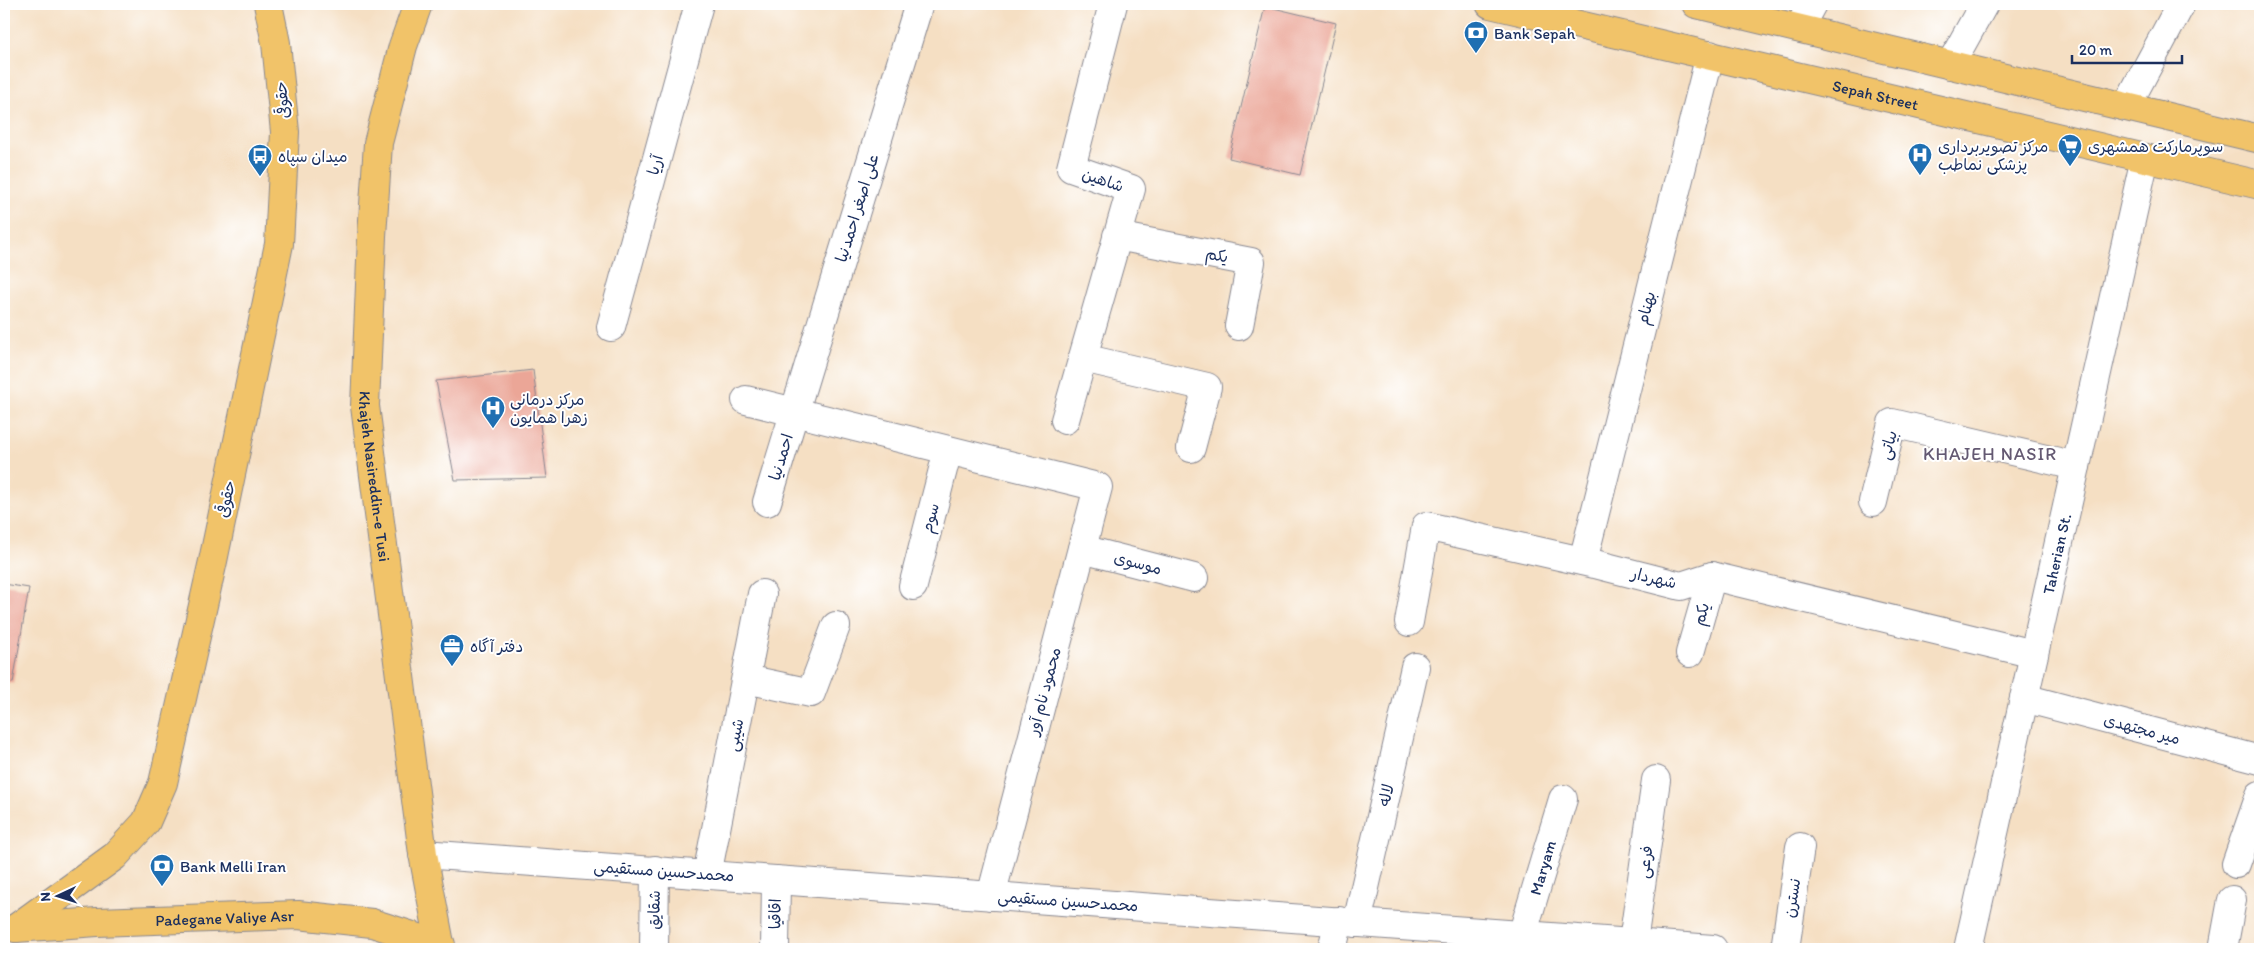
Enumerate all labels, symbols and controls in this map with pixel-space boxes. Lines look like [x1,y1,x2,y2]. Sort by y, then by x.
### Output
bank icon: Bank Sepah [1463,20,1489,54]
place label: Bank Sepah [1494,24,1576,43]
scale bar [2072,32,2182,64]
text: 20 m [2079,41,2113,59]
street label: Sepah Street [1831,75,1920,114]
street label: حقوقی [270,80,294,120]
supermarket icon: سوپرمارکت همشهری [2057,133,2083,167]
place label: مرکز تصویربرداری پزشکی نماطب [1938,137,2048,175]
place label: سوپرمارکت همشهری [2088,137,2224,157]
hospital icon: مرکز تصویربرداری پزشکی نماطب [1907,142,1933,176]
bus stop icon: میدان سپاه [247,143,273,177]
place label: میدان سپاه [278,147,348,167]
street label: آریا [643,152,667,177]
street label: علی اصغر احمدنیا [832,152,883,265]
street label: شاهین [1080,164,1126,196]
street label: یکم [1204,244,1230,269]
street label: بهنام [1633,289,1662,327]
place label: مرکز درمانی زهرا همایون [510,390,588,428]
street label: Khajeh Nasireddin-e Tusi [355,391,395,563]
hospital icon: مرکز درمانی زهرا همایون [480,395,506,429]
street label: بیاتی [1875,428,1902,462]
street label: احمدنیا [765,431,797,483]
district label: KHAJEH NASIR [1923,443,2057,465]
street label: حقوقی [212,478,240,520]
street label: سوم [917,501,946,536]
street label: Taherian St. [2038,512,2075,596]
street label: موسوی [1112,548,1164,579]
street label: شهردار [1628,563,1678,592]
street label: یکم [1689,600,1716,628]
office icon: دفتر آگاه [439,633,465,667]
place label: دفتر آگاه [470,637,523,656]
street label: محمود نام آور [1023,645,1068,740]
street label: میر مجتهدی [2102,710,2182,748]
street label: شیبی [723,717,748,753]
street label: لاله [1374,782,1398,808]
street label: Maryam [1525,837,1560,897]
street label: فرعی [1633,844,1658,880]
bank icon: Bank Melli Iran [149,853,175,887]
place label: Bank Melli Iran [180,857,286,876]
street label: محمدحسین مستقیمی [593,857,735,886]
north arrow [32,870,82,920]
street label: نسترن [1780,877,1804,919]
street label: محمدحسین مستقیمی [997,887,1139,916]
street label: شقایق [644,890,664,930]
text: N [37,892,54,902]
street label: اقاقیا [765,898,785,930]
street label: Padegane Valiye Asr [155,906,295,929]

